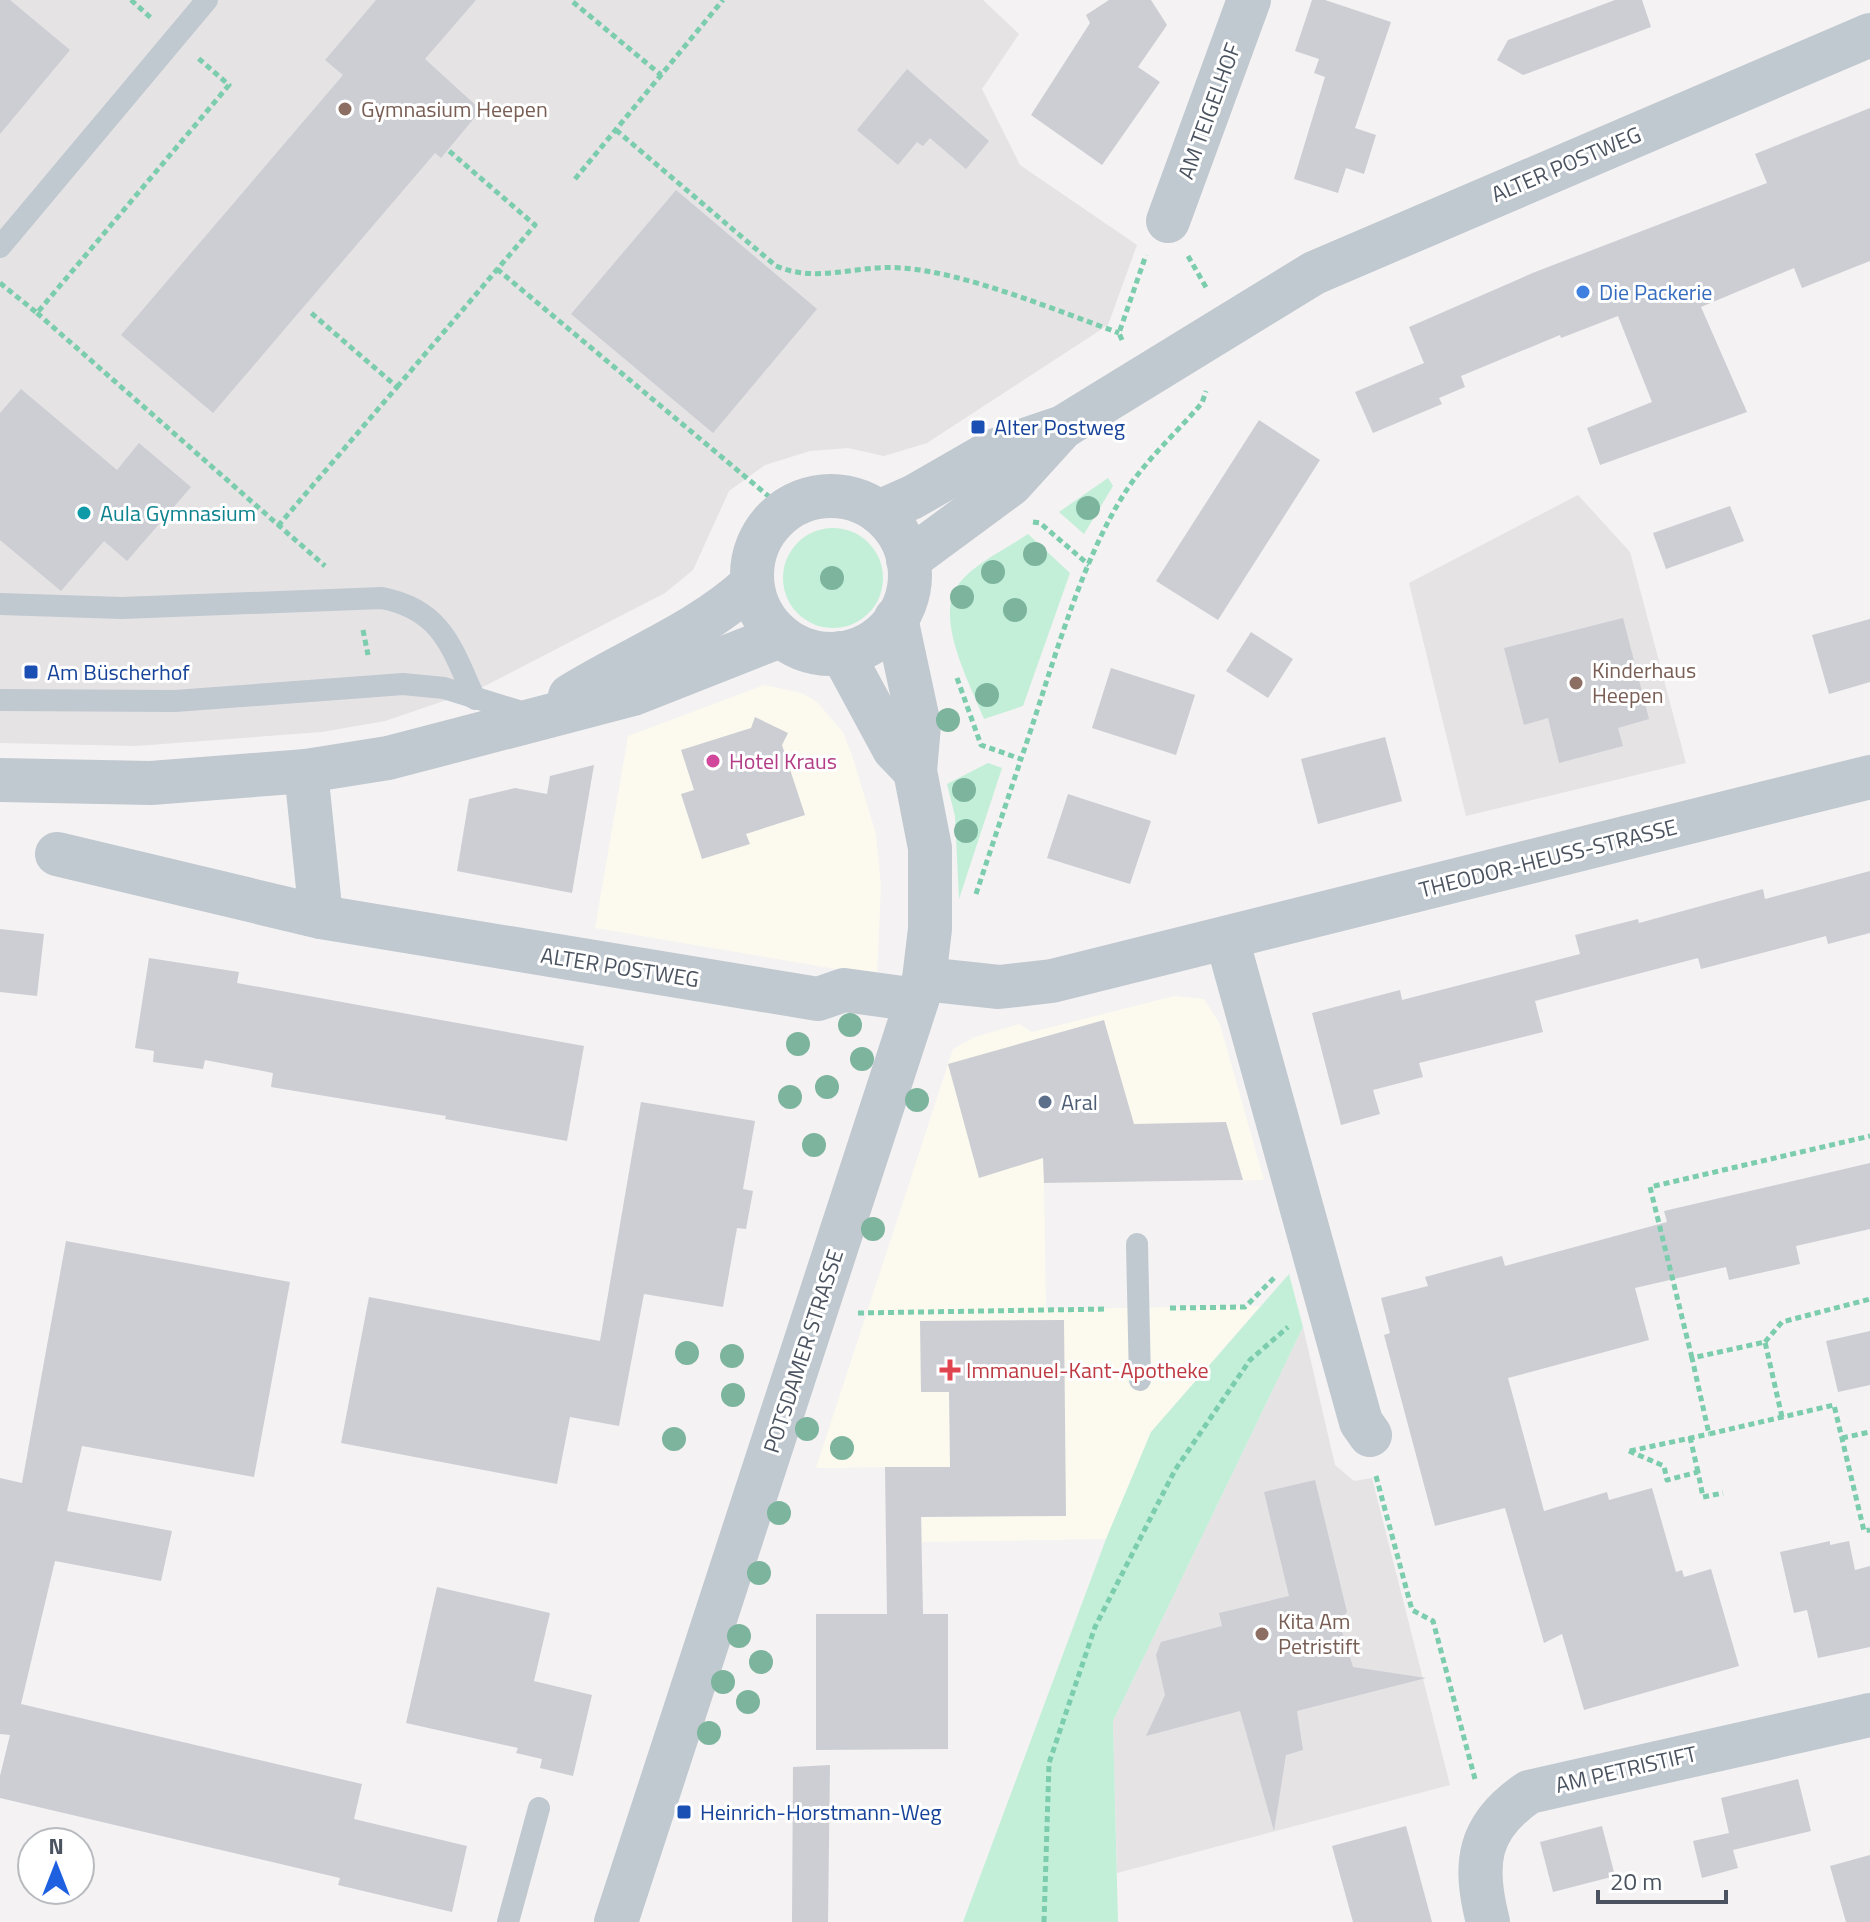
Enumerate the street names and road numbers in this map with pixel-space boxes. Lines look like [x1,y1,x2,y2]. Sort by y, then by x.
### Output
street label: AM TEIGELHOF [1169,38,1249,184]
street label: ALTER POSTWEG [1486,117,1646,211]
street label: THEODOR-HEUSS-STRASSE [1416,810,1680,906]
street label: ALTER POSTWEG [538,938,702,996]
street label: POTSDAMER STRASSE [754,1245,852,1457]
street label: AM PETRISTIFT [1552,1736,1701,1802]

